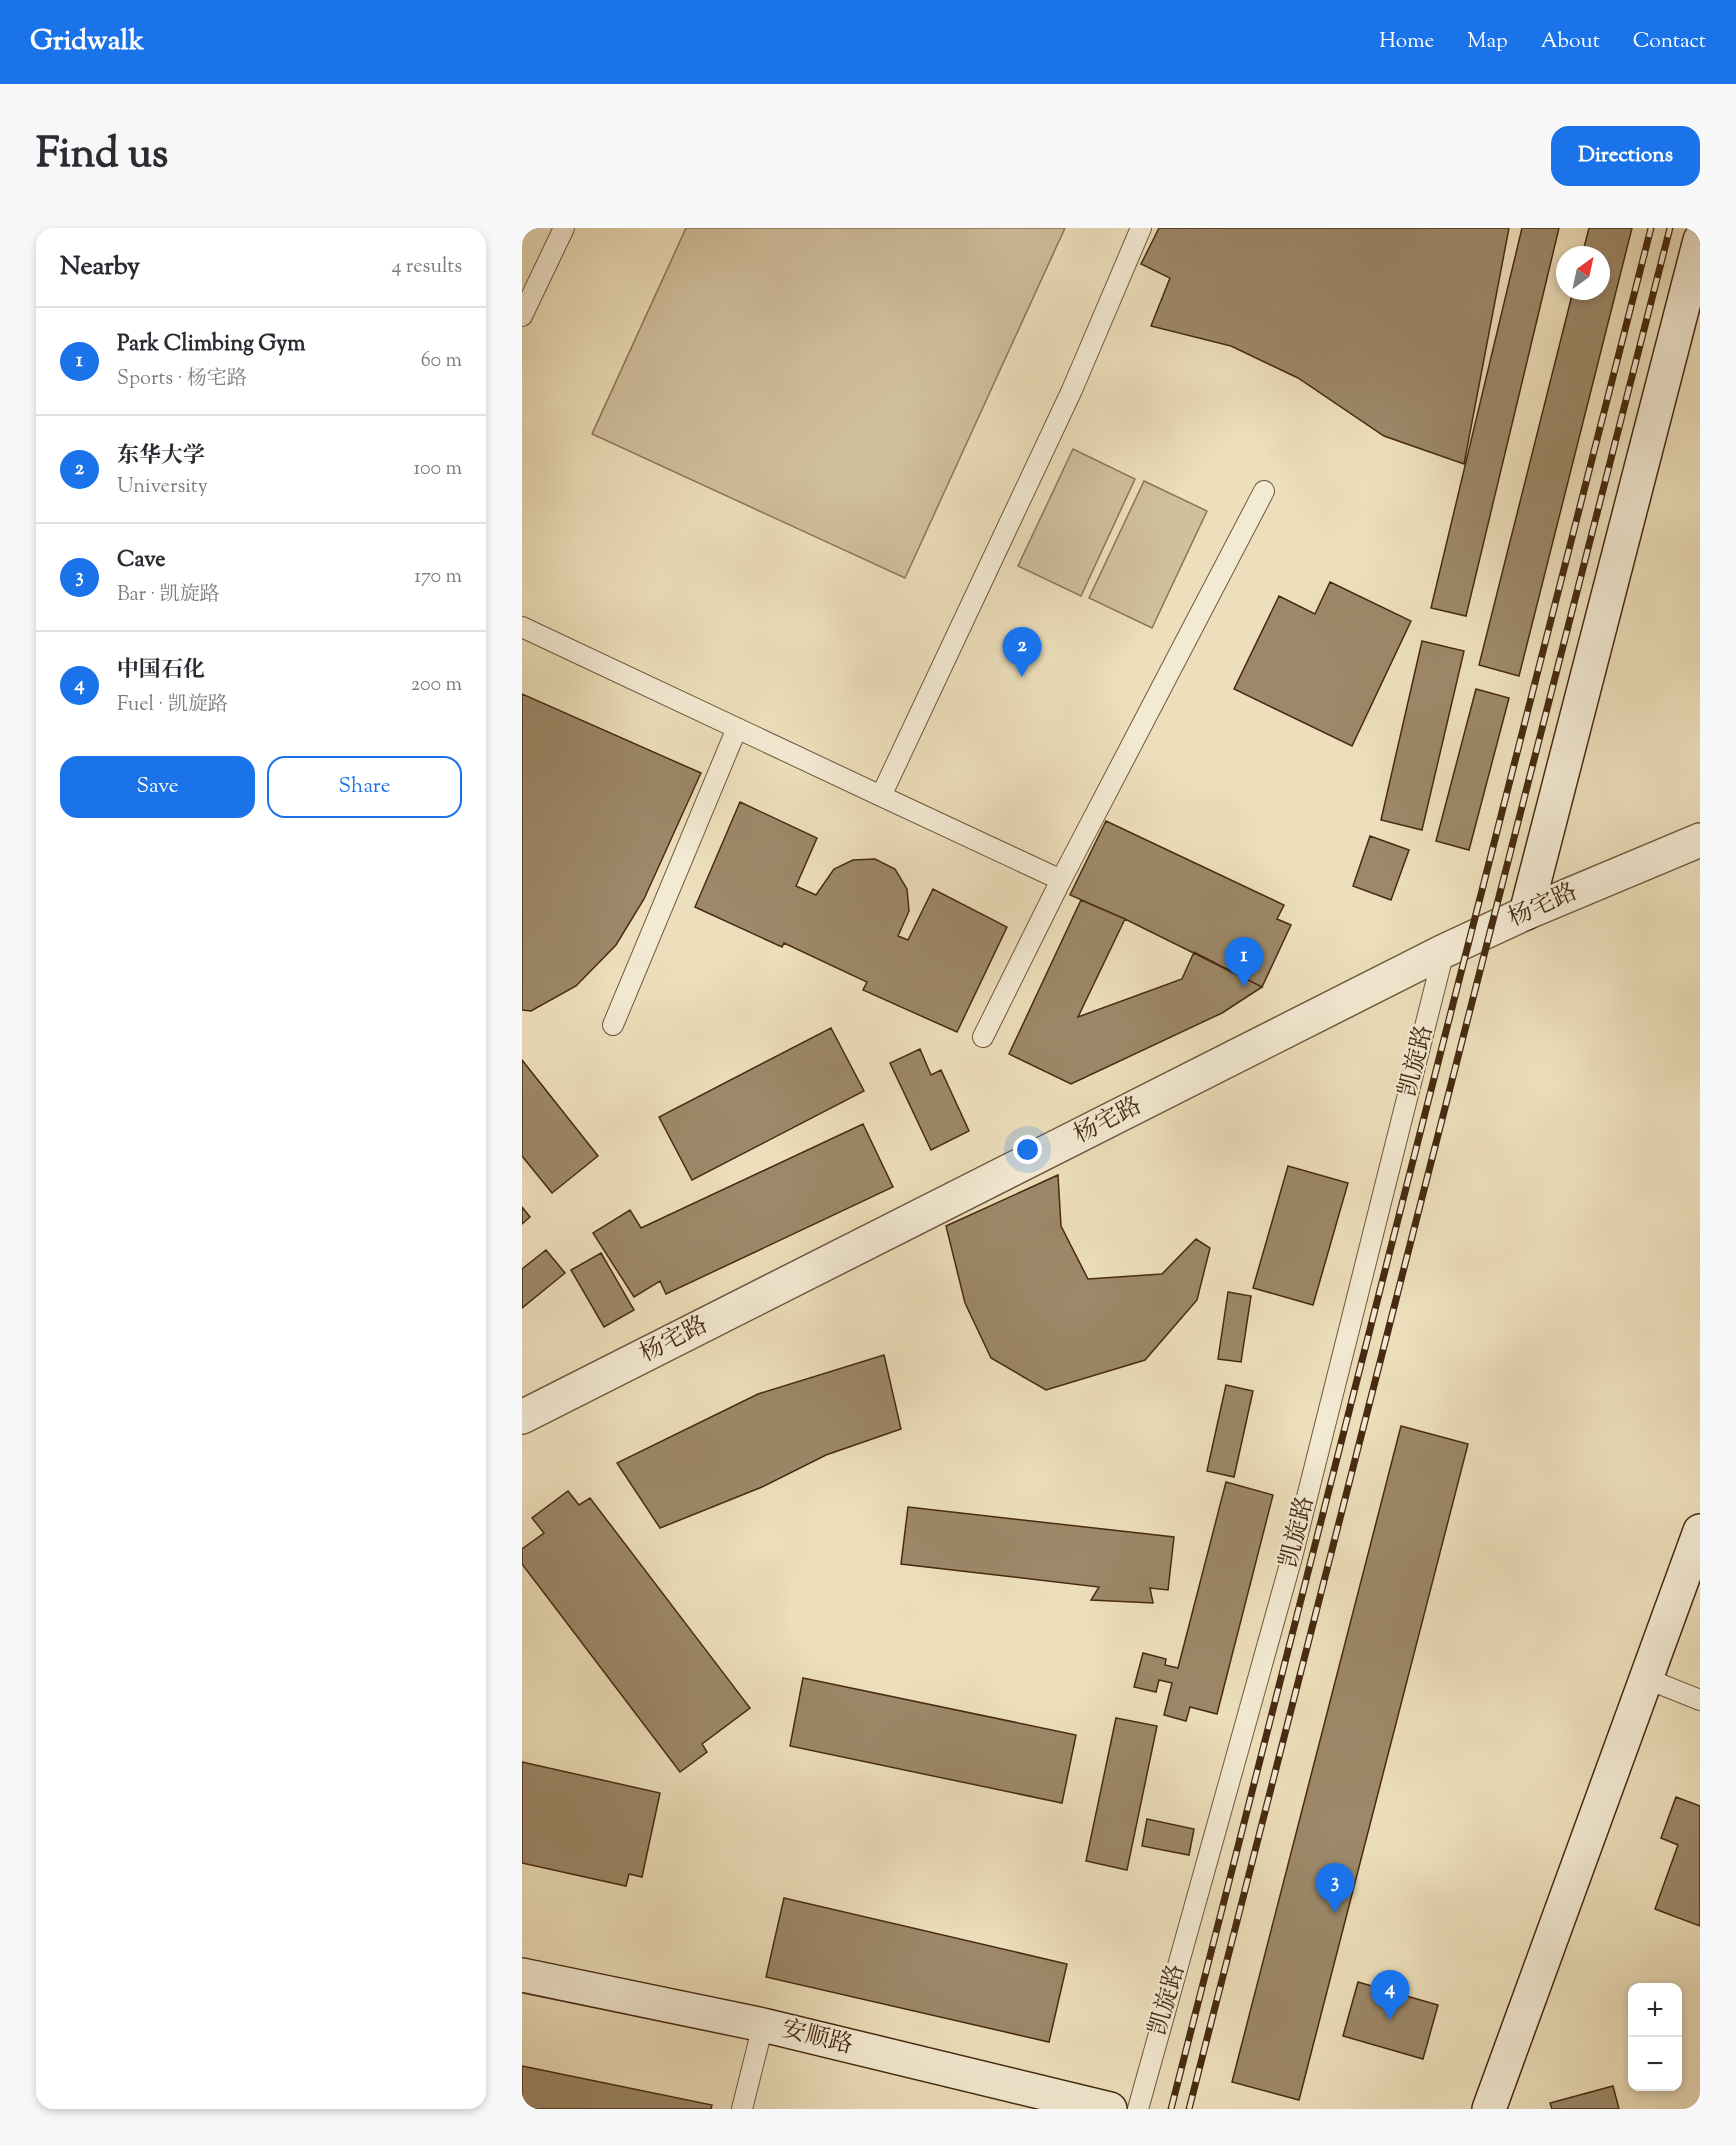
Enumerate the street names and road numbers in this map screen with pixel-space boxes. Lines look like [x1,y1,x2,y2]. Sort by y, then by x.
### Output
street label: 杨宅路 [1503,876,1583,936]
street label: 凯旋路 [1392,1022,1442,1100]
street label: 杨宅路 [1068,1090,1148,1152]
street label: 杨宅路 [634,1309,714,1371]
street label: 凯旋路 [1273,1493,1323,1571]
street label: 凯旋路 [1142,1961,1194,2039]
street label: 安顺路 [778,2013,856,2063]

